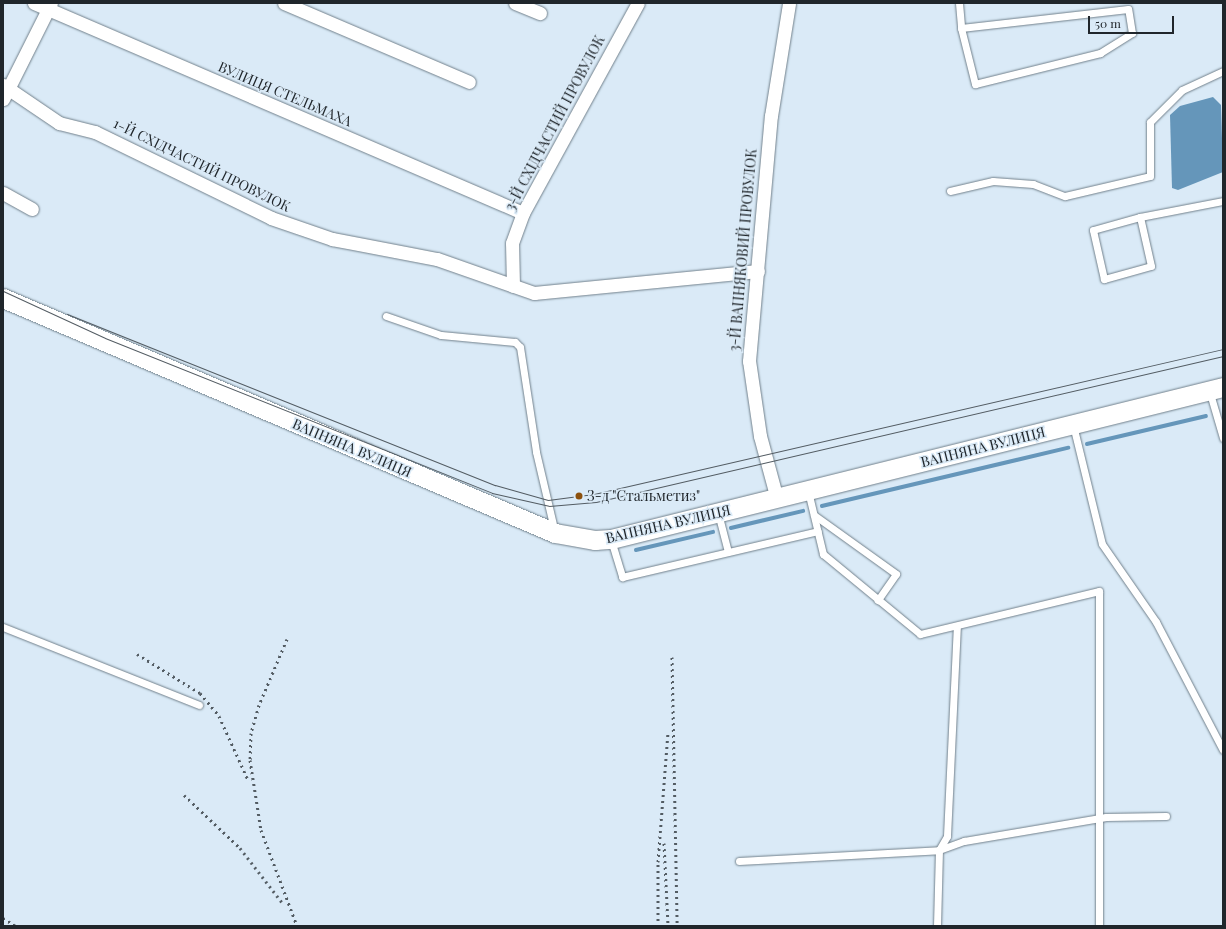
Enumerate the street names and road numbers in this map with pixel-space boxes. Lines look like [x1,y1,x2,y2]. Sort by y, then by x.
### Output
street label: 3-Й СХІДЧАСТИЙ ПРОВУЛОК [502,32,608,214]
street label: ВУЛИЦЯ СТЕЛЬМАХА [216,58,354,130]
street label: 1-Й СХІДЧАСТИЙ ПРОВУЛОК [111,115,293,215]
street label: 3-Й ВАПНЯКОВИЙ ПРОВУЛОК [726,148,760,352]
street label: ВАПНЯНА ВУЛИЦЯ [290,415,414,481]
street label: ВАПНЯНА ВУЛИЦЯ [919,423,1047,471]
street label: ВАПНЯНА ВУЛИЦЯ [604,501,732,547]

